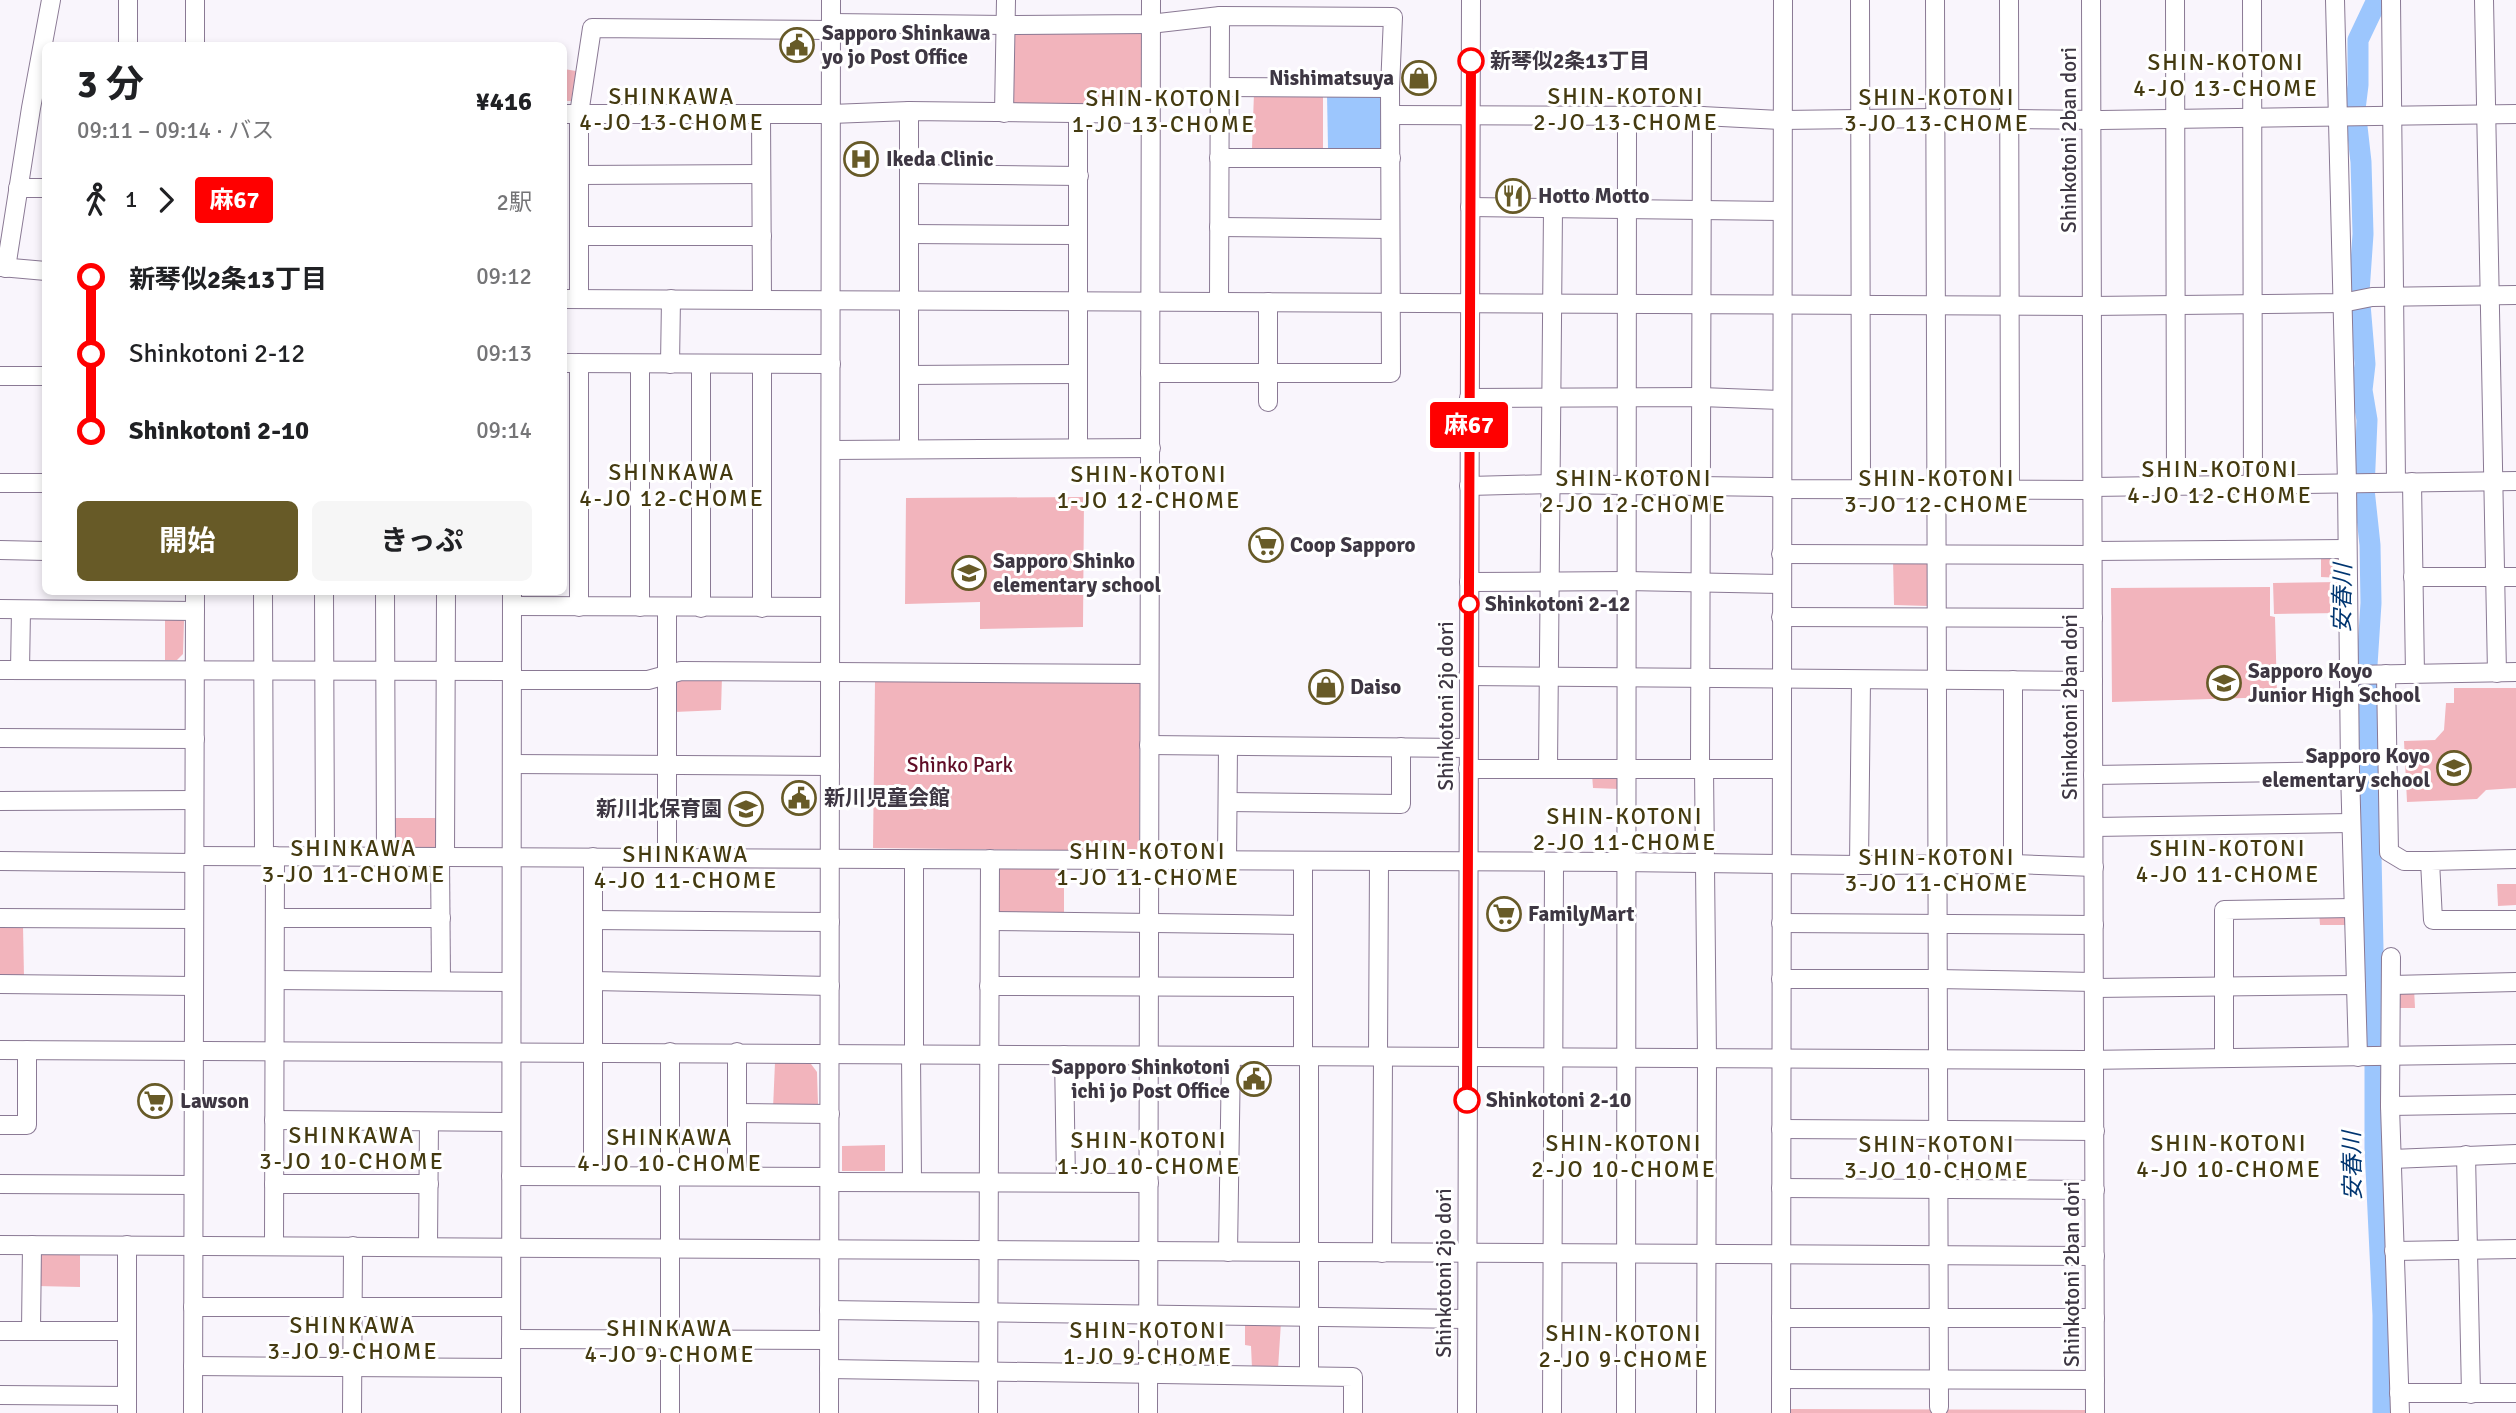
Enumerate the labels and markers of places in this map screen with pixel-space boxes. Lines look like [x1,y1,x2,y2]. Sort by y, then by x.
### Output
place label: Sapporo Shinkawa yo jo Post Office [821,20,991,70]
public building icon: Sapporo Shinkawa yo jo Post Office [778,26,816,64]
marker: 新琴似2条13丁目 [1458,48,1484,74]
place label: 新琴似2条13丁目 [1490,48,1650,74]
shop icon: Nishimatsuya [1400,59,1438,97]
place label: Nishimatsuya [1269,65,1394,91]
hospital icon: Ikeda Clinic [842,140,880,178]
place label: Ikeda Clinic [886,146,993,172]
restaurant icon: Hotto Motto [1494,177,1532,215]
place label: Hotto Motto [1538,183,1650,209]
supermarket icon: Coop Sapporo [1247,526,1285,564]
place label: Coop Sapporo [1290,532,1416,558]
place label: Sapporo Shinko elementary school [993,548,1161,598]
school or university icon: Sapporo Shinko elementary school [950,554,988,592]
place label: Shinkotoni 2-12 [1485,591,1630,617]
marker: Shinkotoni 2-12 [1459,594,1479,614]
place label: Sapporo Koyo Junior High School [2248,658,2421,708]
school or university icon: Sapporo Koyo Junior High School [2205,664,2243,702]
shop icon: Daiso [1307,668,1345,706]
place label: Daiso [1350,674,1401,700]
place label: Sapporo Koyo elementary school [2262,743,2430,793]
school or university icon: Sapporo Koyo elementary school [2435,749,2473,787]
public building icon: 新川児童会館 [780,779,818,817]
place label: 新川児童会館 [824,785,950,811]
school or university icon: 新川北保育園 [727,790,765,828]
place label: 新川北保育園 [596,796,722,822]
supermarket icon: FamilyMart [1485,895,1523,933]
place label: FamilyMart [1528,901,1635,927]
place label: Sapporo Shinkotoni ichi jo Post Office [1052,1054,1230,1104]
public building icon: Sapporo Shinkotoni ichi jo Post Office [1235,1060,1273,1098]
supermarket icon: Lawson [136,1082,174,1120]
marker: Shinkotoni 2-10 [1454,1087,1480,1113]
place label: Shinkotoni 2-10 [1486,1087,1631,1113]
place label: Lawson [180,1088,249,1114]

